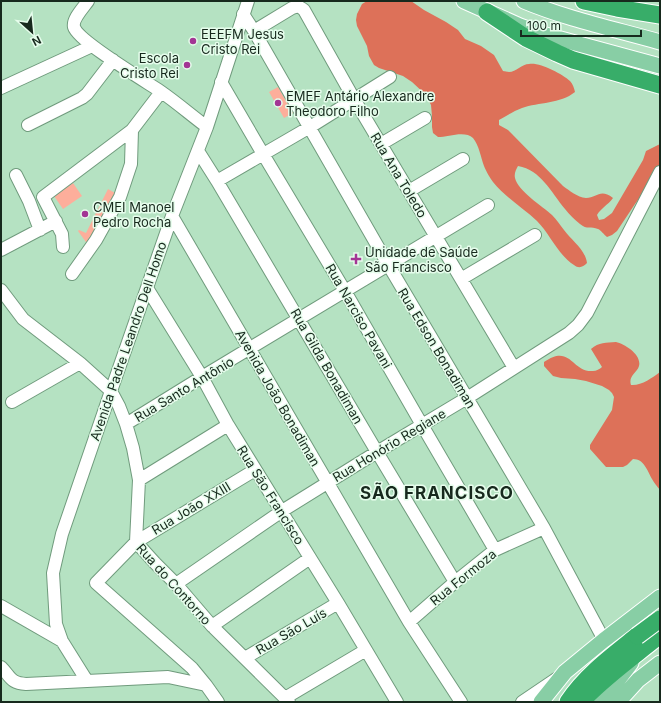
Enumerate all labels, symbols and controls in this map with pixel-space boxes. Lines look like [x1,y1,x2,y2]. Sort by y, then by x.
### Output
north arrow [12,12,52,52]
scale bar [521,12,641,38]
text: 100 m [527,18,561,33]
place label: EEEFM Jesus Cristo Rei [201,26,284,57]
text: N [30,33,43,49]
marker: EEEFM Jesus Cristo Rei [188,36,198,46]
place label: Escola Cristo Rei [120,50,179,81]
marker: Escola Cristo Rei [182,60,192,70]
place label: EMEF Antário Alexandre Theodoro Filho [286,88,434,119]
marker: EMEF Antário Alexandre Theodoro Filho [273,98,283,108]
street label: Rua Ana Toledo [367,130,431,221]
place label: CMEI Manoel Pedro Rocha [93,199,174,230]
marker: CMEI Manoel Pedro Rocha [80,209,90,219]
street label: Avenida Padre Leandro Dell Homo [86,239,170,443]
place label: Unidade de Saúde São Francisco [365,244,478,275]
marker: Unidade de Saúde São Francisco [350,253,362,265]
street label: Rua Narciso Pavani [322,261,396,371]
street label: Rua Edson Bonadiman [395,285,479,411]
street label: Rua Gilda Bonadiman [287,305,367,427]
street label: Avenida João Bonadiman [232,327,324,469]
street label: Rua Santo Antônio [131,353,237,425]
street label: Rua Honório Regiane [330,405,448,485]
street label: Rua São Francisco [234,442,308,548]
street label: Rua João XXIII [149,478,233,538]
district label: SÃO FRANCISCO [360,482,514,503]
street label: Rua do Contorno [133,540,215,628]
street label: Rua Formoza [427,545,499,609]
street label: Rua São Luís [253,604,329,658]

